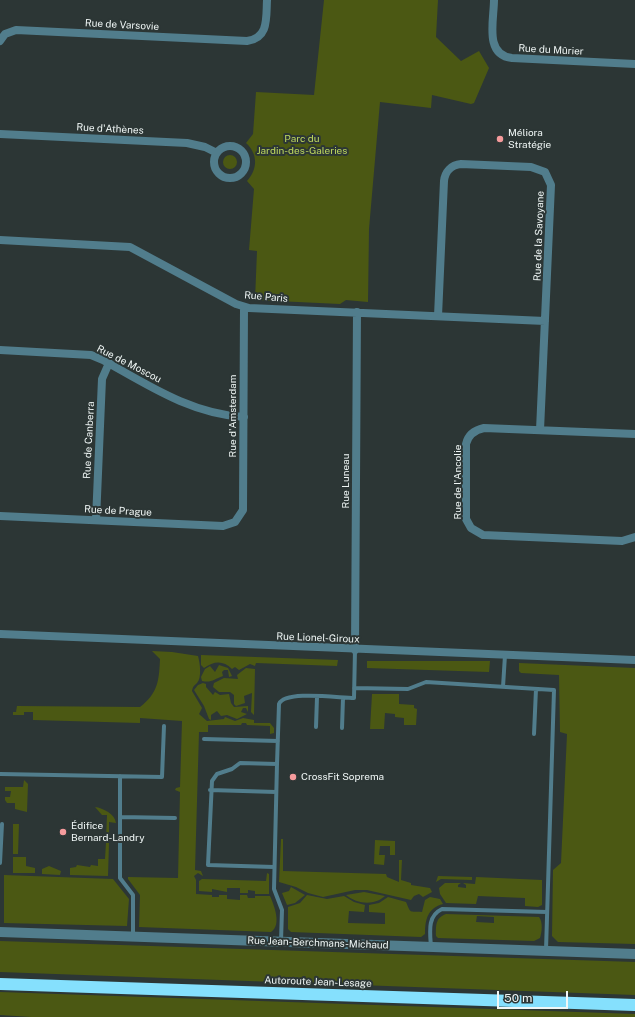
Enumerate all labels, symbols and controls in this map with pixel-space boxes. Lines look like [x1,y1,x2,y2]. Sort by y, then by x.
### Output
street label: Rue de Varsovie [85,17,159,33]
street label: Rue du Mûrier [518,42,584,58]
street label: Rue d'Athènes [76,121,144,137]
place label: Méliora Stratégie [508,127,551,150]
park label: Parc du Jardin-des-Galeries [257,133,347,156]
marker: Méliora Stratégie [495,134,505,144]
street label: Rue de la Savoyane [531,191,547,281]
street label: Rue Paris [244,289,288,305]
street label: Rue de Moscou [95,343,163,385]
street label: Rue d'Amsterdam [227,375,239,457]
street label: Rue de Canberra [81,401,97,479]
street label: Rue de l'Ancolie [452,445,464,519]
street label: Rue Luneau [340,454,352,508]
street label: Rue de Prague [84,503,152,519]
street label: Rue Lionel-Giroux [276,631,360,645]
place label: CrossFit Soprema [301,771,384,783]
marker: CrossFit Soprema [288,772,298,782]
place label: Édifice Bernard-Landry [71,820,145,844]
marker: Édifice Bernard-Landry [58,827,68,837]
street label: Rue Jean-Berchmans-Michaud [247,935,389,951]
street label: Autoroute Jean-Lesage [264,974,372,990]
scale bar [499,983,570,1009]
text: 50 m [504,991,532,1005]

